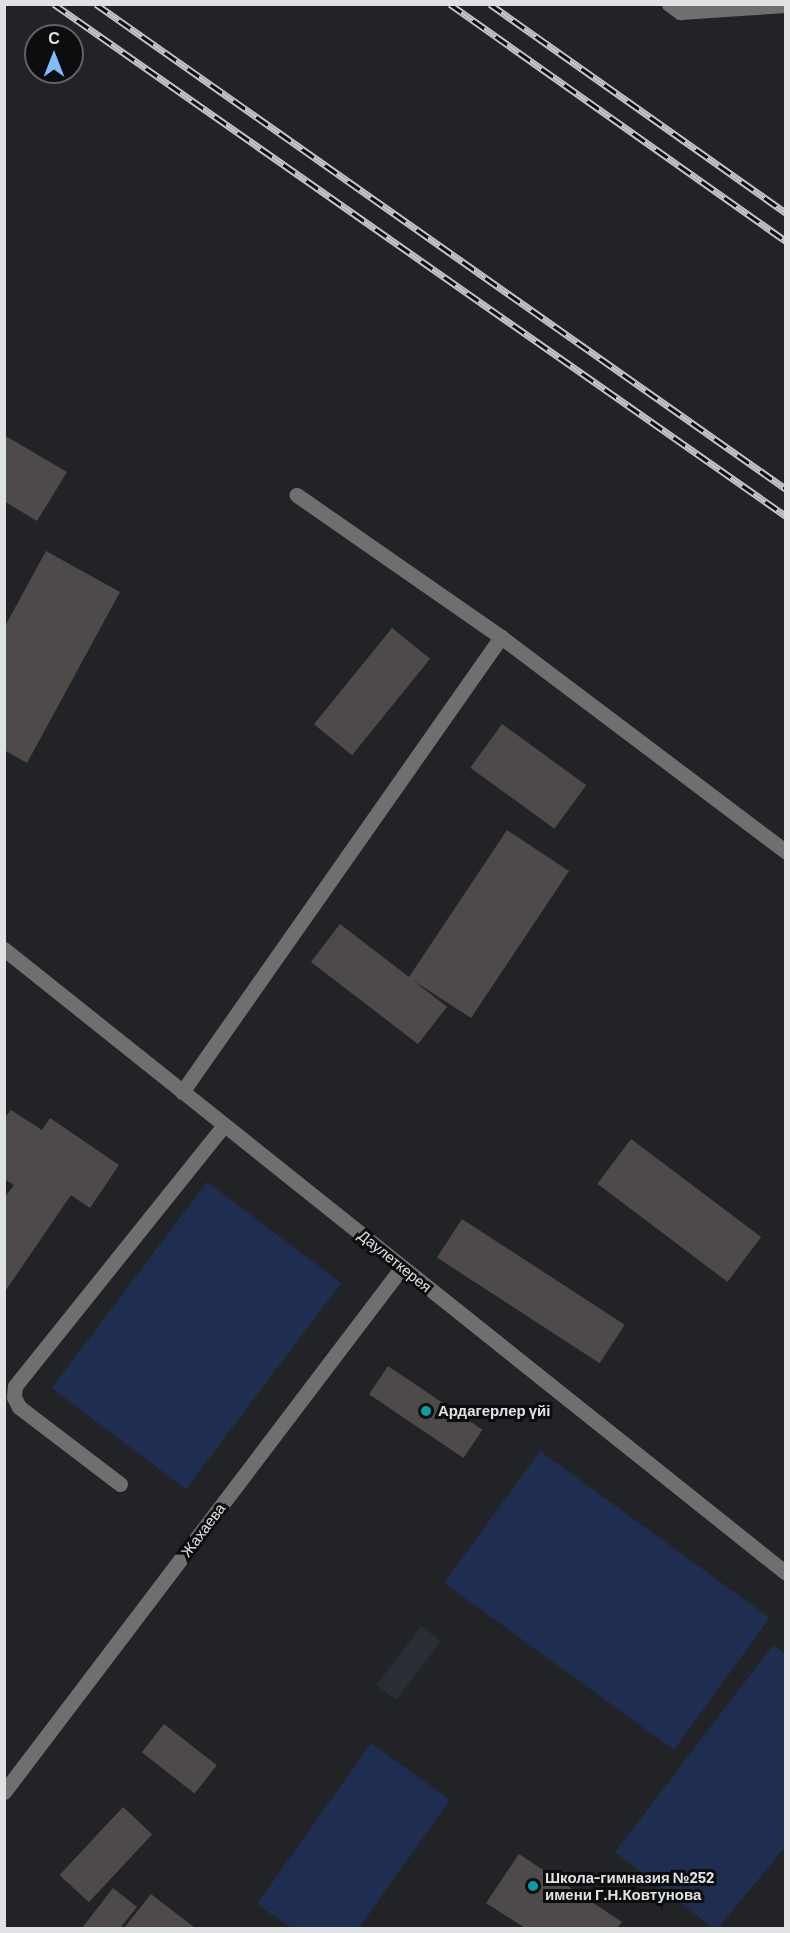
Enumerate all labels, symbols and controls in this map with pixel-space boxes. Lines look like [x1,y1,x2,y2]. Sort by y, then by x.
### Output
north arrow [24,24,84,84]
text: С [48,28,60,47]
street label: Даулеткерея [355,1226,435,1296]
place label: Ардагерлер үйі [438,1402,550,1420]
marker: Ардагерлер үйі [419,1404,433,1418]
street label: Жахаева [177,1500,229,1560]
place label: Школа-гимназия №252 имени Г.Н.Ковтунова [545,1868,714,1903]
marker: Школа-гимназия №252 имени Г.Н.Ковтунова [526,1879,540,1893]

